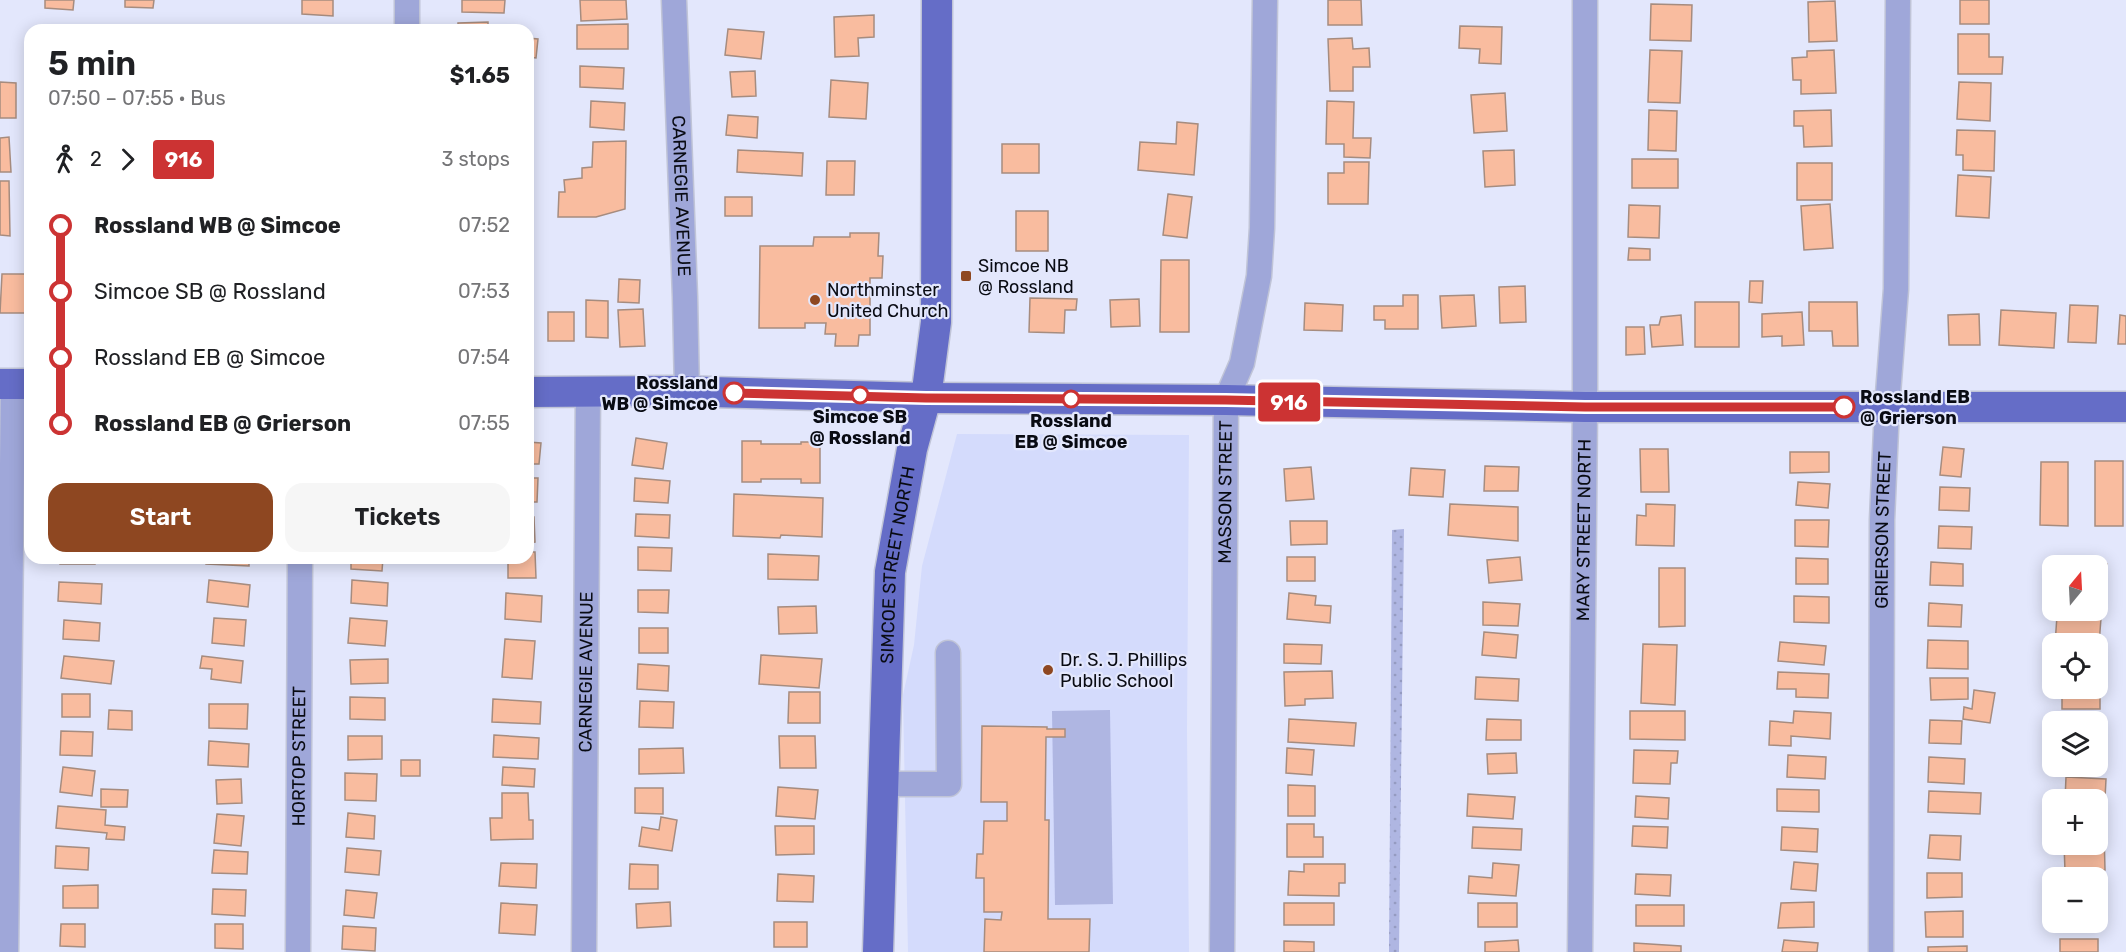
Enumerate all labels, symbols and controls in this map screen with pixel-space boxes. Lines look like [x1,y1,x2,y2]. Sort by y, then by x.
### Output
text: 5 min [48,44,136,83]
text: $1.65 [450,62,510,89]
text: 07:50 – 07:55 · Bus [48,86,226,110]
street label: CARNEGIE AVENUE [667,115,695,277]
icon: walk [48,143,81,176]
icon: forward [111,143,144,176]
text: 2 [90,147,102,171]
text: 916 [165,147,202,172]
text: 3 stops [441,147,510,171]
text: Rossland WB @ Simcoe [94,212,341,239]
text: 07:52 [458,213,510,237]
place label: Simcoe NB @ Rossland [978,255,1074,298]
marker: Simcoe NB @ Rossland [959,269,973,283]
text: Simcoe SB @ Rossland [94,278,326,305]
text: 07:53 [458,279,510,303]
place label: Northminster United Church [827,279,948,322]
marker: Northminster United Church [808,293,822,307]
text: Rossland EB @ Simcoe [94,344,325,371]
text: 07:54 [458,345,510,369]
place label: Rossland WB @ Simcoe [602,372,718,415]
marker: Rossland WB @ Simcoe [723,382,745,404]
line badge: 916 [1254,382,1324,422]
marker: Simcoe SB @ Rossland [851,386,869,404]
place label: Rossland EB @ Grierson [1860,386,1970,429]
marker: Rossland EB @ Simcoe [1062,390,1080,408]
text: 916 [1270,390,1308,415]
marker: Rossland EB @ Grierson [1833,396,1855,418]
place label: Simcoe SB @ Rossland [810,406,910,449]
text: Rossland EB @ Grierson [94,410,351,437]
place label: Rossland EB @ Simcoe [1015,410,1128,453]
text: 07:55 [458,411,510,435]
street label: MASSON STREET [1214,420,1237,564]
street label: MARY STREET NORTH [1572,439,1596,621]
street label: GRIERSON STREET [1871,451,1896,609]
street label: SIMCOE STREET NORTH [876,464,920,664]
button: Start [48,483,273,552]
button: Tickets [285,483,510,552]
north arrow [2042,555,2108,621]
map controls [2042,555,2108,933]
street label: CARNEGIE AVENUE [574,591,598,753]
button: locate [2042,633,2108,699]
place label: Dr. S. J. Phillips Public School [1060,649,1187,692]
marker: Dr. S. J. Phillips Public School [1041,663,1055,677]
street label: HORTOP STREET [288,686,310,826]
button: layers [2042,711,2108,777]
button: + [2042,789,2108,855]
button: − [2042,867,2108,933]

